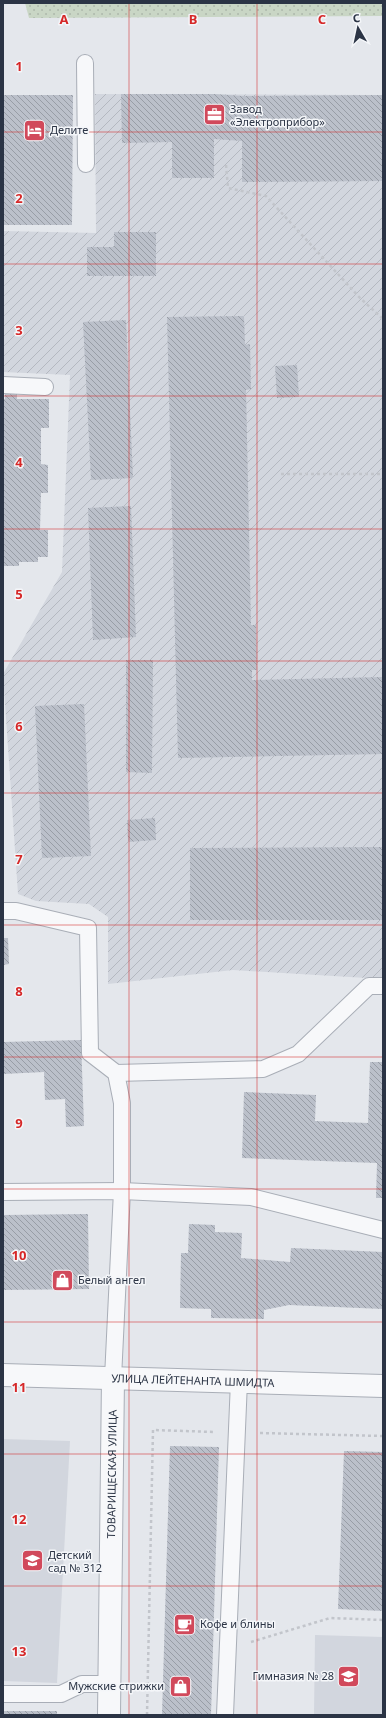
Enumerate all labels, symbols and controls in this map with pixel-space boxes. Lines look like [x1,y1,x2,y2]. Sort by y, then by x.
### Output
north arrow [338,8,378,48]
text: A [60,10,69,28]
text: B [189,10,197,28]
text: C [318,10,326,28]
text: С [352,10,361,26]
text: 1 [15,57,23,75]
place label: Завод «Электроприбор» [230,101,325,129]
office icon: Завод «Электроприбор» [201,102,227,128]
hotel icon: Делите [22,117,48,143]
place label: Делите [50,122,88,137]
text: 2 [15,189,23,207]
text: 3 [15,321,23,339]
text: 4 [15,453,23,471]
text: 5 [15,585,23,603]
text: 6 [15,717,23,735]
text: 7 [15,850,23,868]
text: 8 [15,982,23,1000]
text: 9 [15,1114,23,1132]
text: 10 [12,1246,26,1264]
shop icon: Белый ангел [50,1267,76,1293]
place label: Белый ангел [78,1272,145,1287]
street label: УЛИЦА ЛЕЙТЕНАНТА ШМИДТА [111,1370,276,1390]
text: 11 [12,1378,26,1396]
street label: ТОВАРИЩЕСКАЯ УЛИЦА [103,1409,120,1538]
text: 12 [12,1510,26,1528]
place label: Детский сад № 312 [48,1547,102,1575]
school or university icon: Детский сад № 312 [20,1548,46,1574]
cafe icon: Кофе и блины [171,1611,197,1637]
place label: Кофе и блины [200,1616,275,1631]
text: 13 [12,1642,26,1660]
school or university icon: Гимназия № 28 [336,1663,362,1689]
place label: Гимназия № 28 [253,1668,334,1683]
shop icon: Мужские стрижки [167,1673,193,1699]
place label: Мужские стрижки [68,1678,164,1693]

